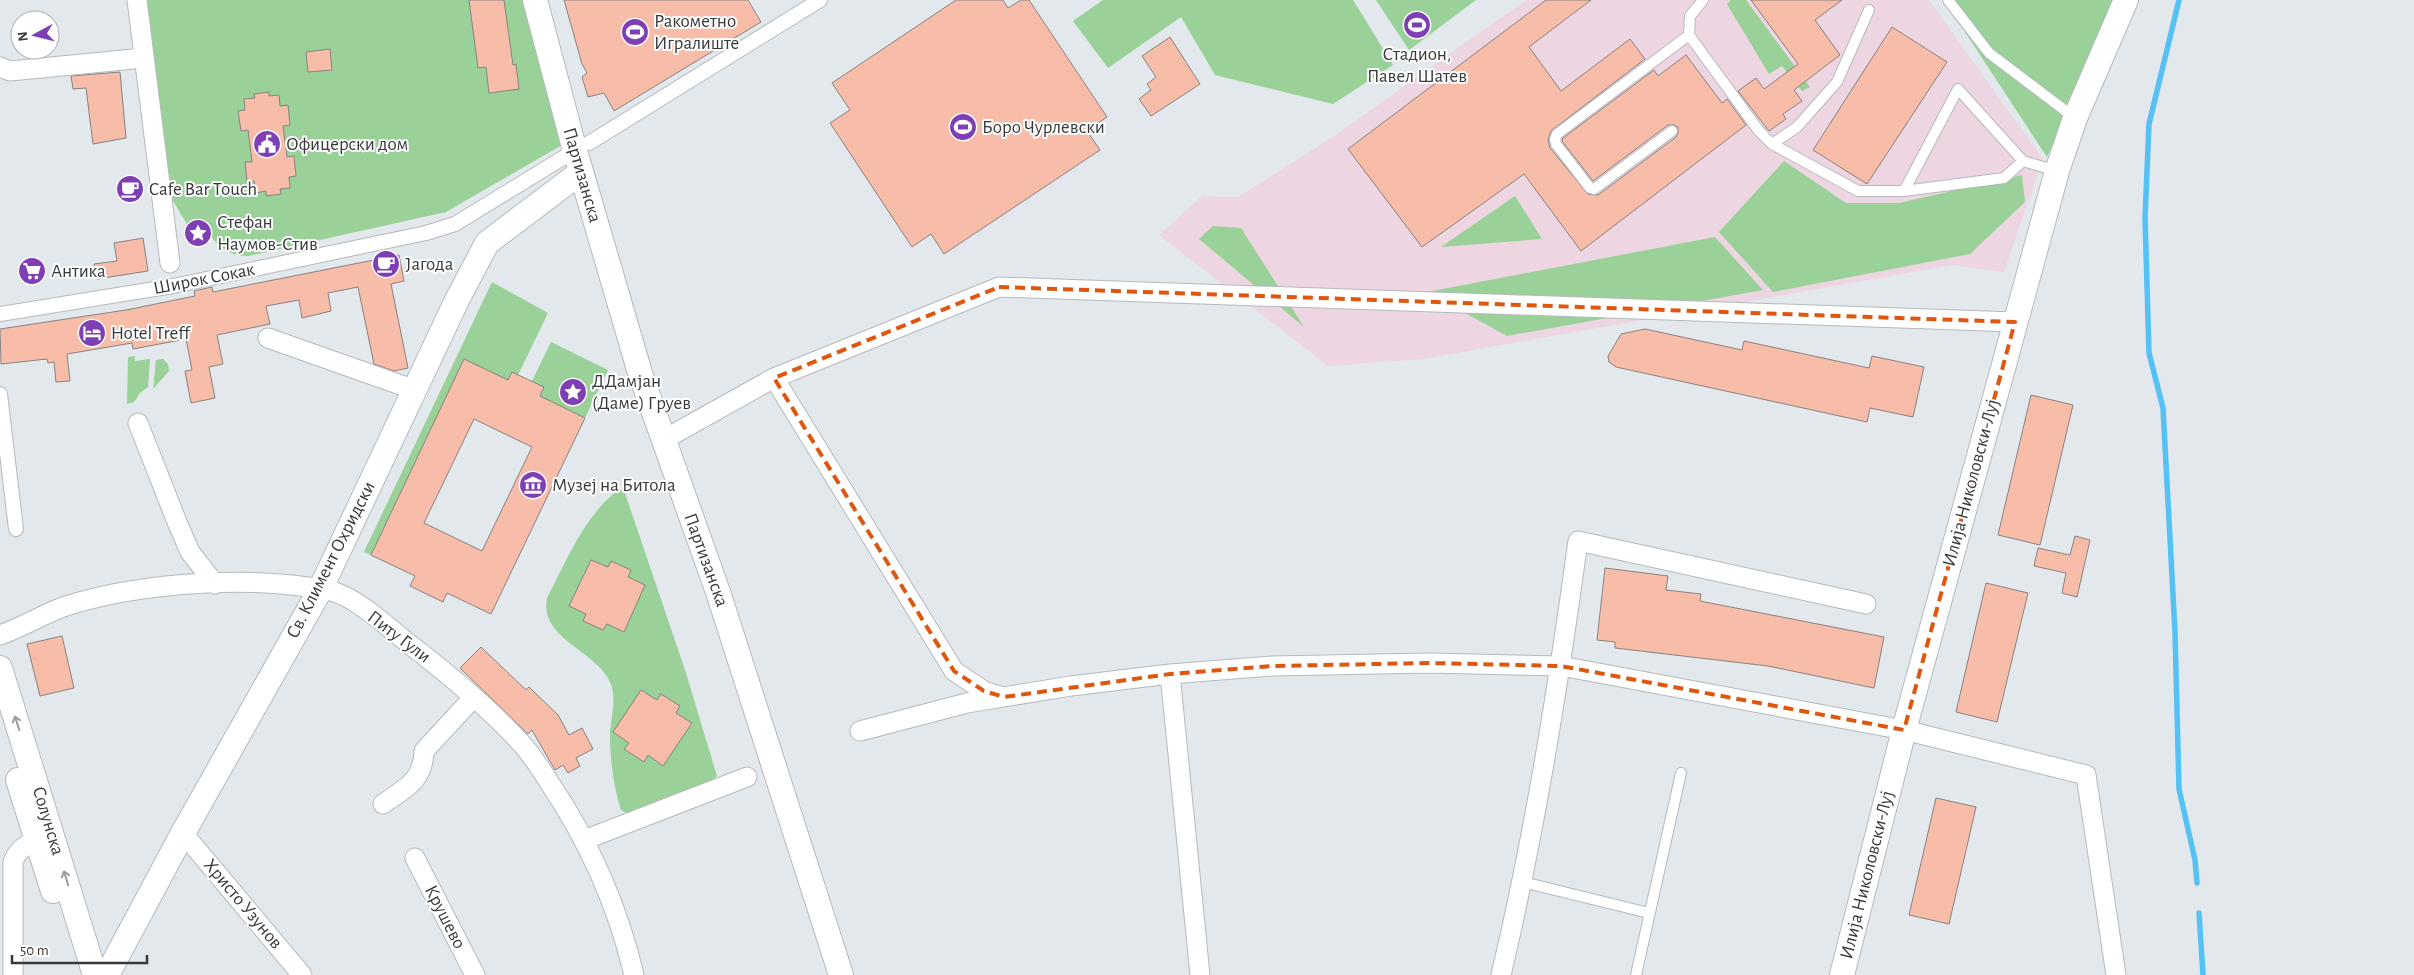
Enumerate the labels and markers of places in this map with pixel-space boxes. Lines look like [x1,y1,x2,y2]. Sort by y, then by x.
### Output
sports icon: Стадион, Павел Шатев [1402,10,1432,40]
place label: Ракометно Игралиште [654,12,739,53]
sports icon: Ракометно Игралиште [620,17,650,47]
place label: Стадион, Павел Шатев [1367,45,1467,86]
sports icon: Боро Чурлевски [948,112,978,142]
place label: Боро Чурлевски [982,118,1105,137]
public building icon: Офицерски дом [252,129,282,159]
place label: Офицерски дом [286,135,408,154]
cafe icon: Cafe Bar Touch [115,174,145,204]
place label: Cafe Bar Touch [149,180,257,199]
place label: Стефан Наумов-Стив [217,213,318,254]
place icon: Стефан Наумов-Стив [183,218,213,248]
cafe icon: Јагода [371,249,401,279]
place label: Јагода [405,255,454,274]
supermarket icon: Антика [17,256,47,286]
place label: Антика [51,262,106,281]
hotel icon: Hotel Treff [77,318,107,348]
place label: Hotel Treff [111,324,191,343]
place label: ДДамјан (Даме) Груев [592,372,691,413]
place icon: ДДамјан (Даме) Груев [558,377,588,407]
museum icon: Музеј на Битола [518,470,548,500]
place label: Музеј на Битола [552,476,676,495]

